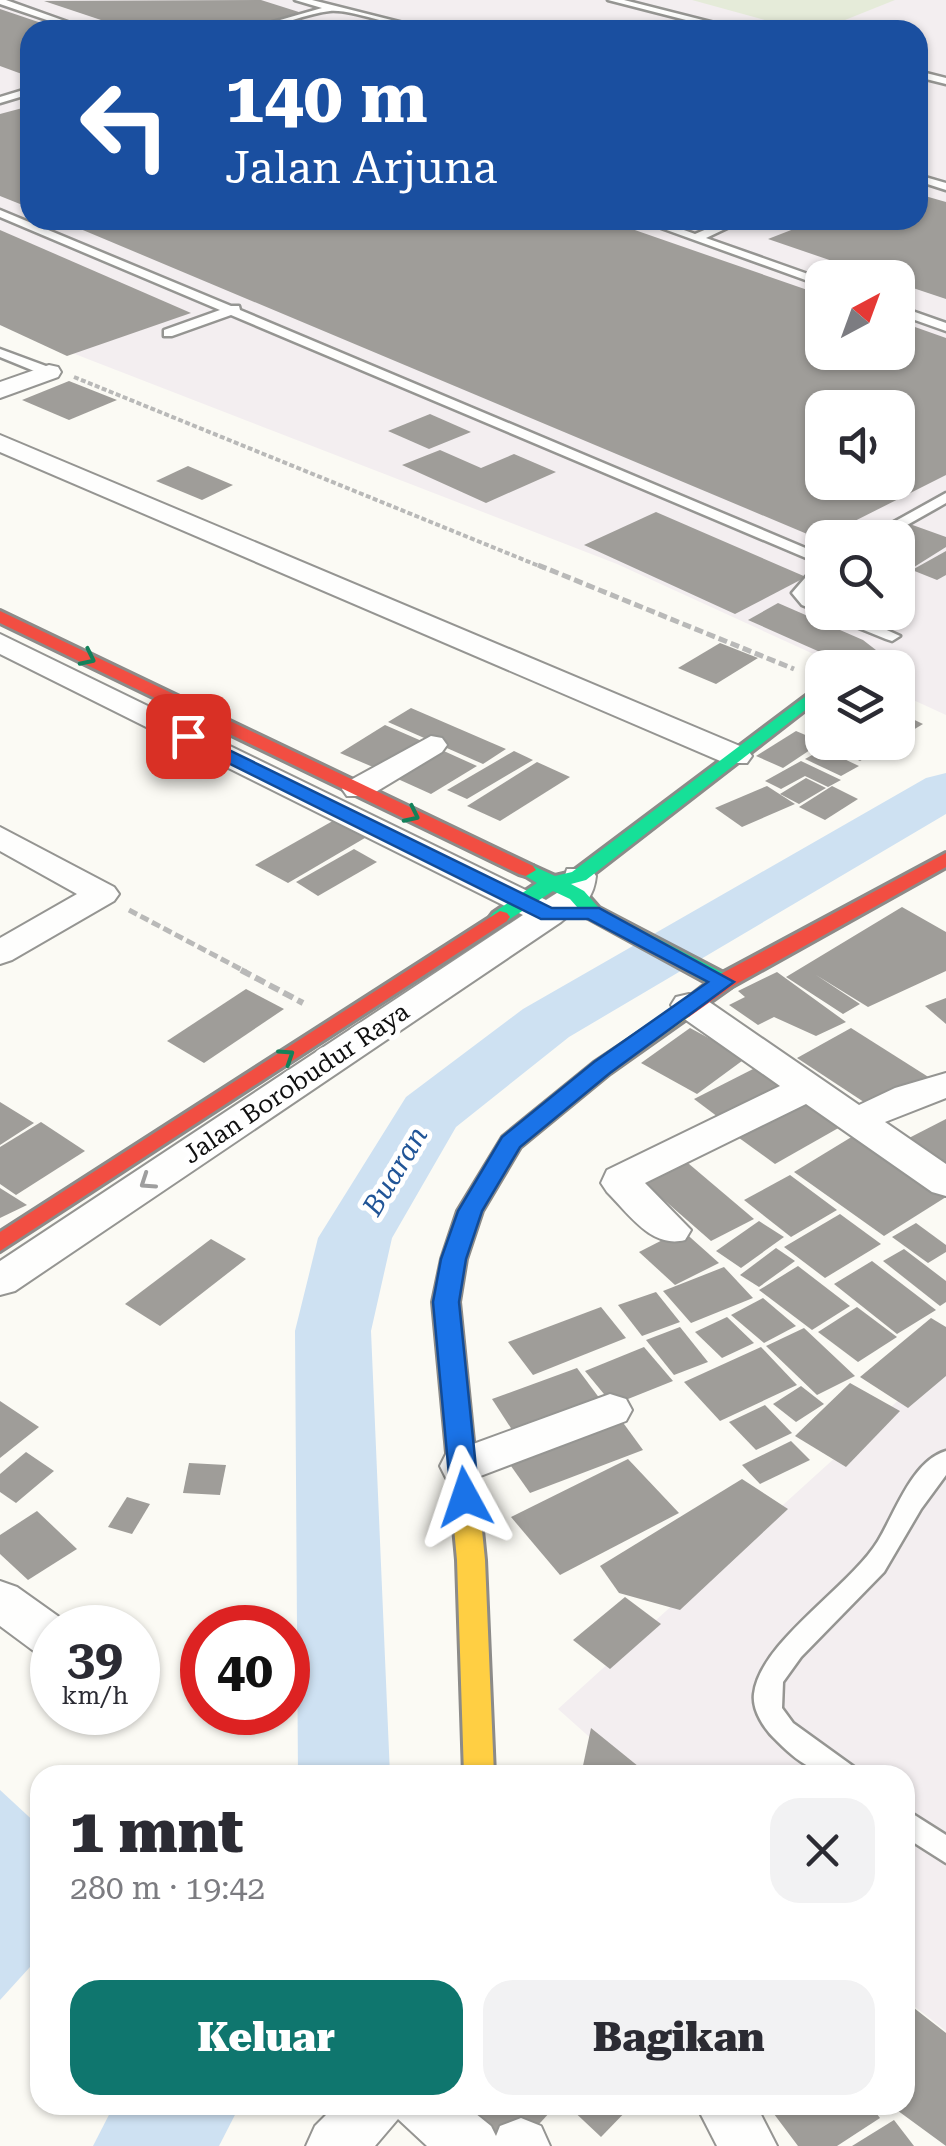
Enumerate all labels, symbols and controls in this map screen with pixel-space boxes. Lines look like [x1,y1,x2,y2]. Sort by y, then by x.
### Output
text: 140 m [225,57,428,139]
icon: left [60,60,190,190]
text: Jalan Arjuna [225,141,497,194]
north arrow [805,260,915,370]
map controls [805,260,915,760]
button: sound [805,390,915,500]
button: search [805,520,915,630]
one-way arrow [78,646,96,666]
button: layers [805,650,915,760]
pin [146,694,231,779]
icon: arrive [161,709,216,764]
one-way arrow [402,803,420,823]
street label: Jalan Borobudur Raya [178,996,415,1169]
one-way arrow [276,1049,294,1068]
water label: Buaran [355,1121,434,1222]
one-way arrow [140,1170,158,1189]
position arrow [413,1445,517,1549]
speed limit sign: 40 [180,1605,310,1735]
text: 39 [67,1629,123,1687]
text: km/h [62,1681,128,1710]
text: 1 mnt [70,1796,243,1867]
button: close [770,1798,875,1903]
text: 280 m · 19:42 [70,1869,265,1907]
button: Keluar [70,1980,463,2095]
button: Bagikan [483,1980,875,2095]

